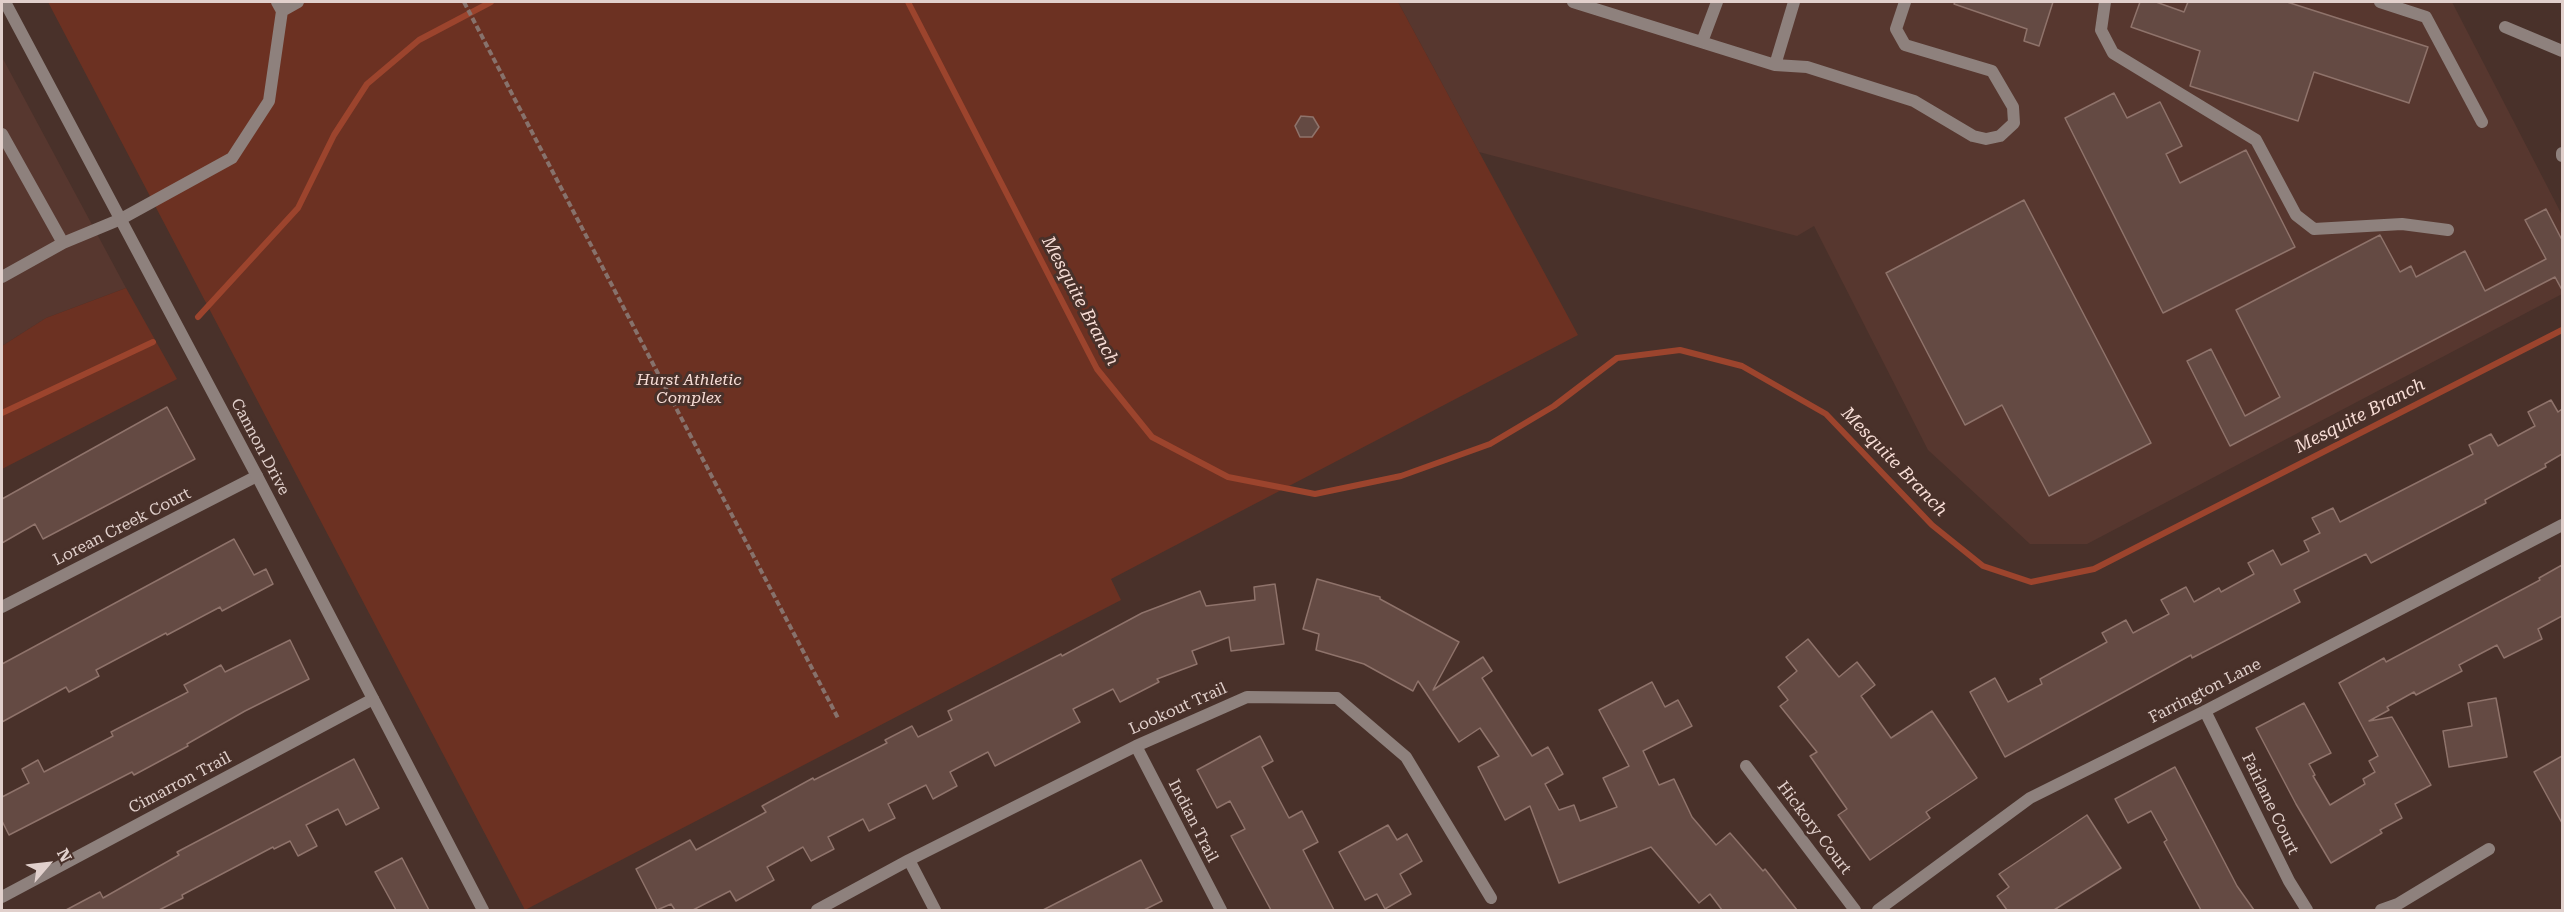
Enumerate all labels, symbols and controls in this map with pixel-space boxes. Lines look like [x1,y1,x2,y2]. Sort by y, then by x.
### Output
water label: Mesquite Branch [1037,233,1123,369]
park label: Hurst Athletic Complex [636,370,742,408]
water label: Mesquite Branch [2291,374,2429,458]
street label: Cannon Drive [226,395,294,499]
water label: Mesquite Branch [1836,403,1952,521]
street label: Lorean Creek Court [50,484,194,570]
street label: Farrington Lane [2146,654,2264,728]
street label: Lookout Trail [1126,679,1230,739]
street label: Cimarron Trail [126,748,234,818]
street label: Fairlane Court [2237,750,2303,858]
street label: Indian Trail [1164,776,1222,866]
street label: Hickory Court [1773,778,1855,878]
north arrow [18,834,78,894]
text: N [53,845,76,865]

